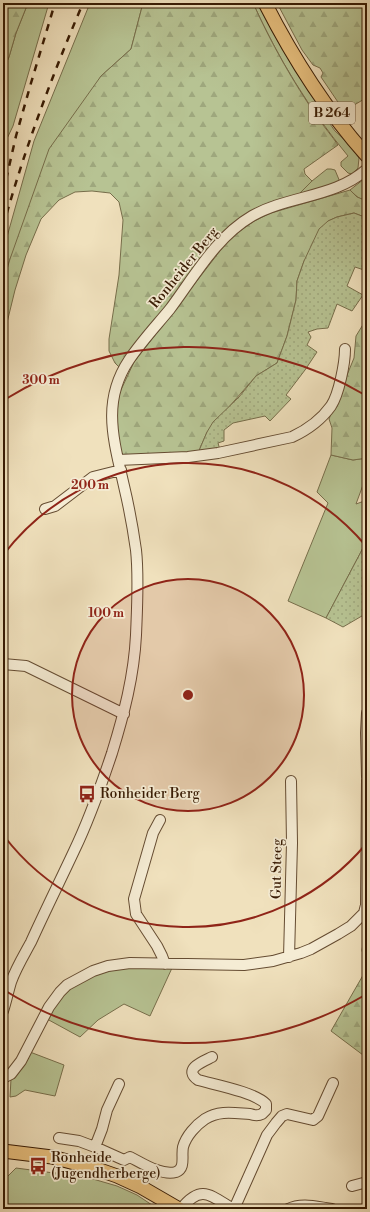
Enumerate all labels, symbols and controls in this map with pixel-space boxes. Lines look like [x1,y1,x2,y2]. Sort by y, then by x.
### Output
road number: B 264 [309,102,355,124]
street label: Ronheider Berg [146,223,223,312]
text: 300 m [22,373,60,388]
text: 200 m [71,478,109,493]
text: 100 m [88,606,124,621]
centre of rings [181,688,195,702]
bus stop icon: Ronheider Berg [77,784,97,804]
place label: Ronheider Berg [100,785,201,803]
street label: Gut Steeg [267,838,287,899]
place label: Ronheide (Jugendherberge) [51,1149,161,1183]
bus stop icon: Ronheide (Jugendherberge) [28,1156,48,1176]

